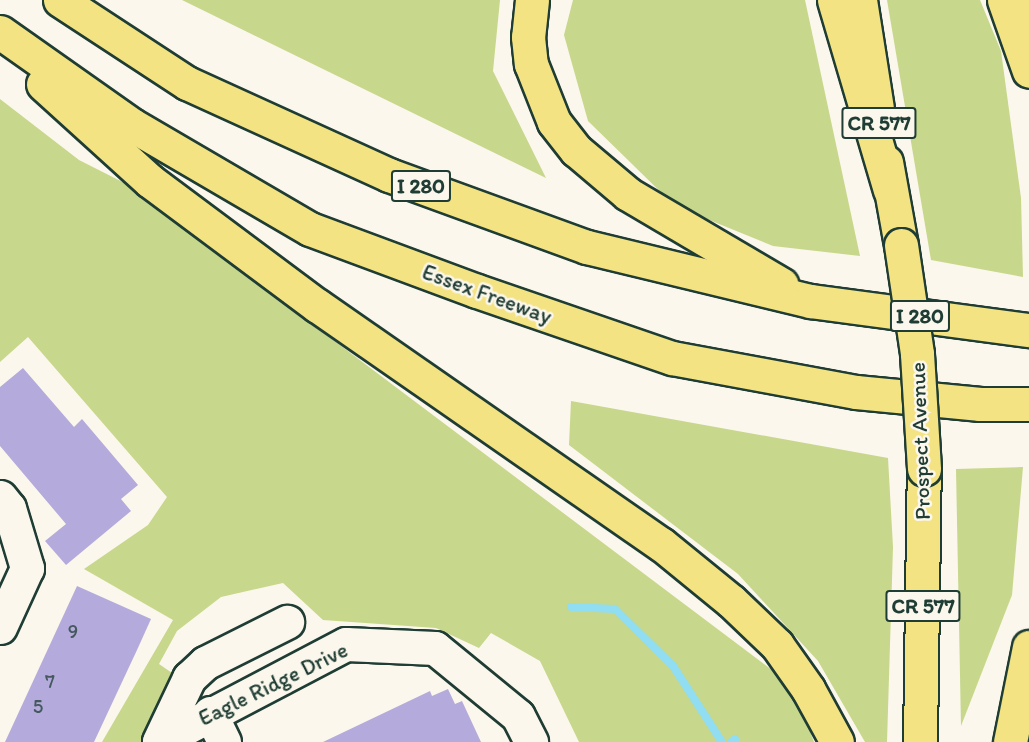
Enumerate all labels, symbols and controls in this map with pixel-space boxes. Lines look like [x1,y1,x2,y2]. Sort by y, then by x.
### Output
road number: CR 577 [840,105,918,141]
road number: I 280 [390,168,452,204]
street label: Essex Freeway [419,258,555,330]
road number: I 280 [888,298,952,334]
street label: Prospect Avenue [904,362,936,520]
road number: CR 577 [884,588,962,624]
house number: 9 [68,619,78,643]
street label: Eagle Ridge Drive [194,636,352,732]
house number: 7 [45,669,55,693]
house number: 5 [33,694,43,718]

